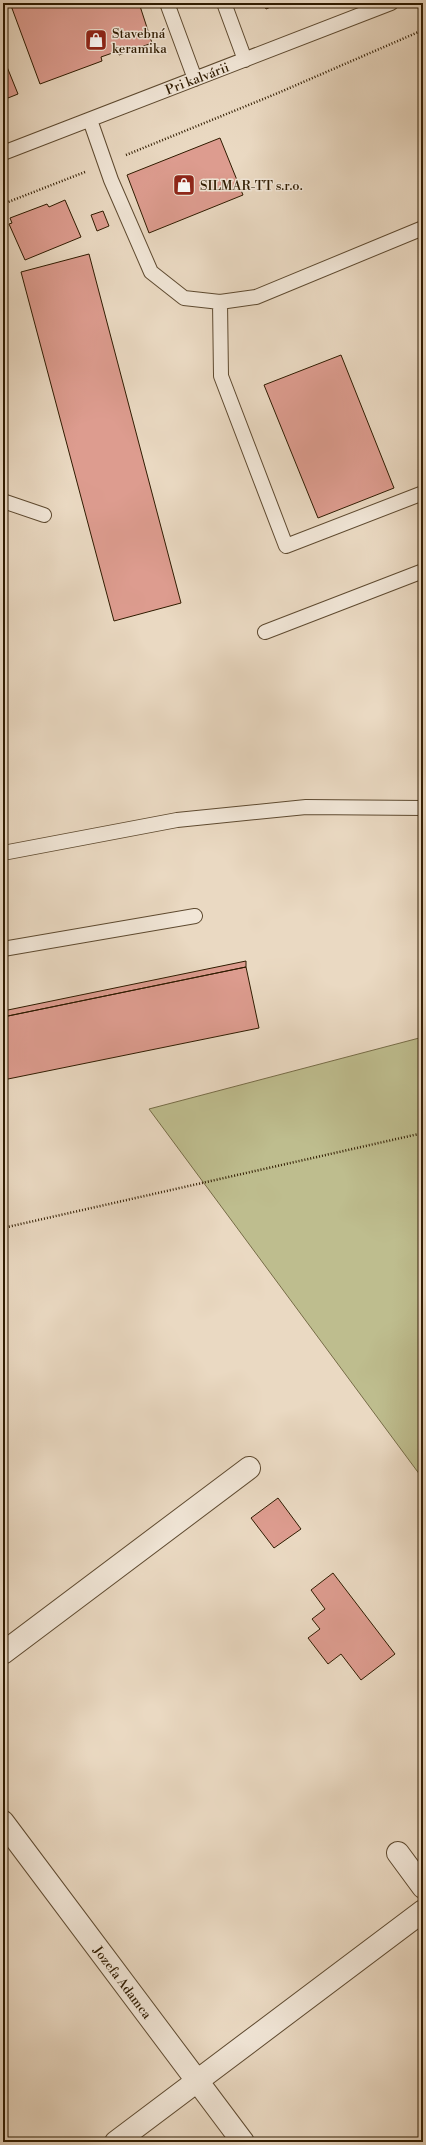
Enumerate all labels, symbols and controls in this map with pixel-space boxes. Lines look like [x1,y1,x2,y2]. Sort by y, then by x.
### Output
place label: Stavebná keramika [112,26,167,57]
shop icon: Stavebná keramika [83,27,109,53]
street label: Pri kalvárii [163,59,231,98]
shop icon: SILMAR-TT s.r.o. [171,172,197,198]
place label: SILMAR-TT s.r.o. [200,178,303,194]
street label: Jozefa Adamca [89,1942,155,2022]

